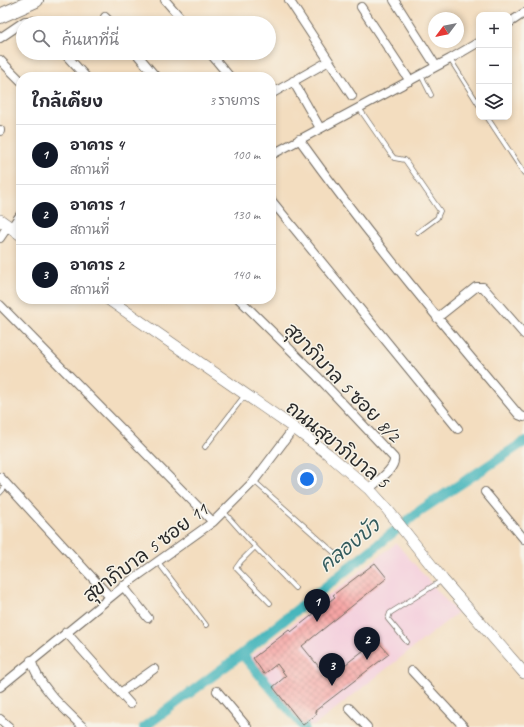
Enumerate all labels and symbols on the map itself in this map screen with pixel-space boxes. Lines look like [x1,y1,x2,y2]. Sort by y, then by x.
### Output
north arrow [428,12,464,48]
street label: สุขาภิบาล 5 ซอย 8/2 [278,318,406,450]
street label: ถนนสุขาภิบาล 5 [280,396,395,496]
your location [297,469,317,489]
street label: สุขาภิบาล 5 ซอย 11 [78,497,215,609]
water label: คลองบัว [314,512,386,578]
pin: 1 [304,589,330,622]
pin: 2 [354,627,380,660]
pin: 3 [319,653,345,686]

